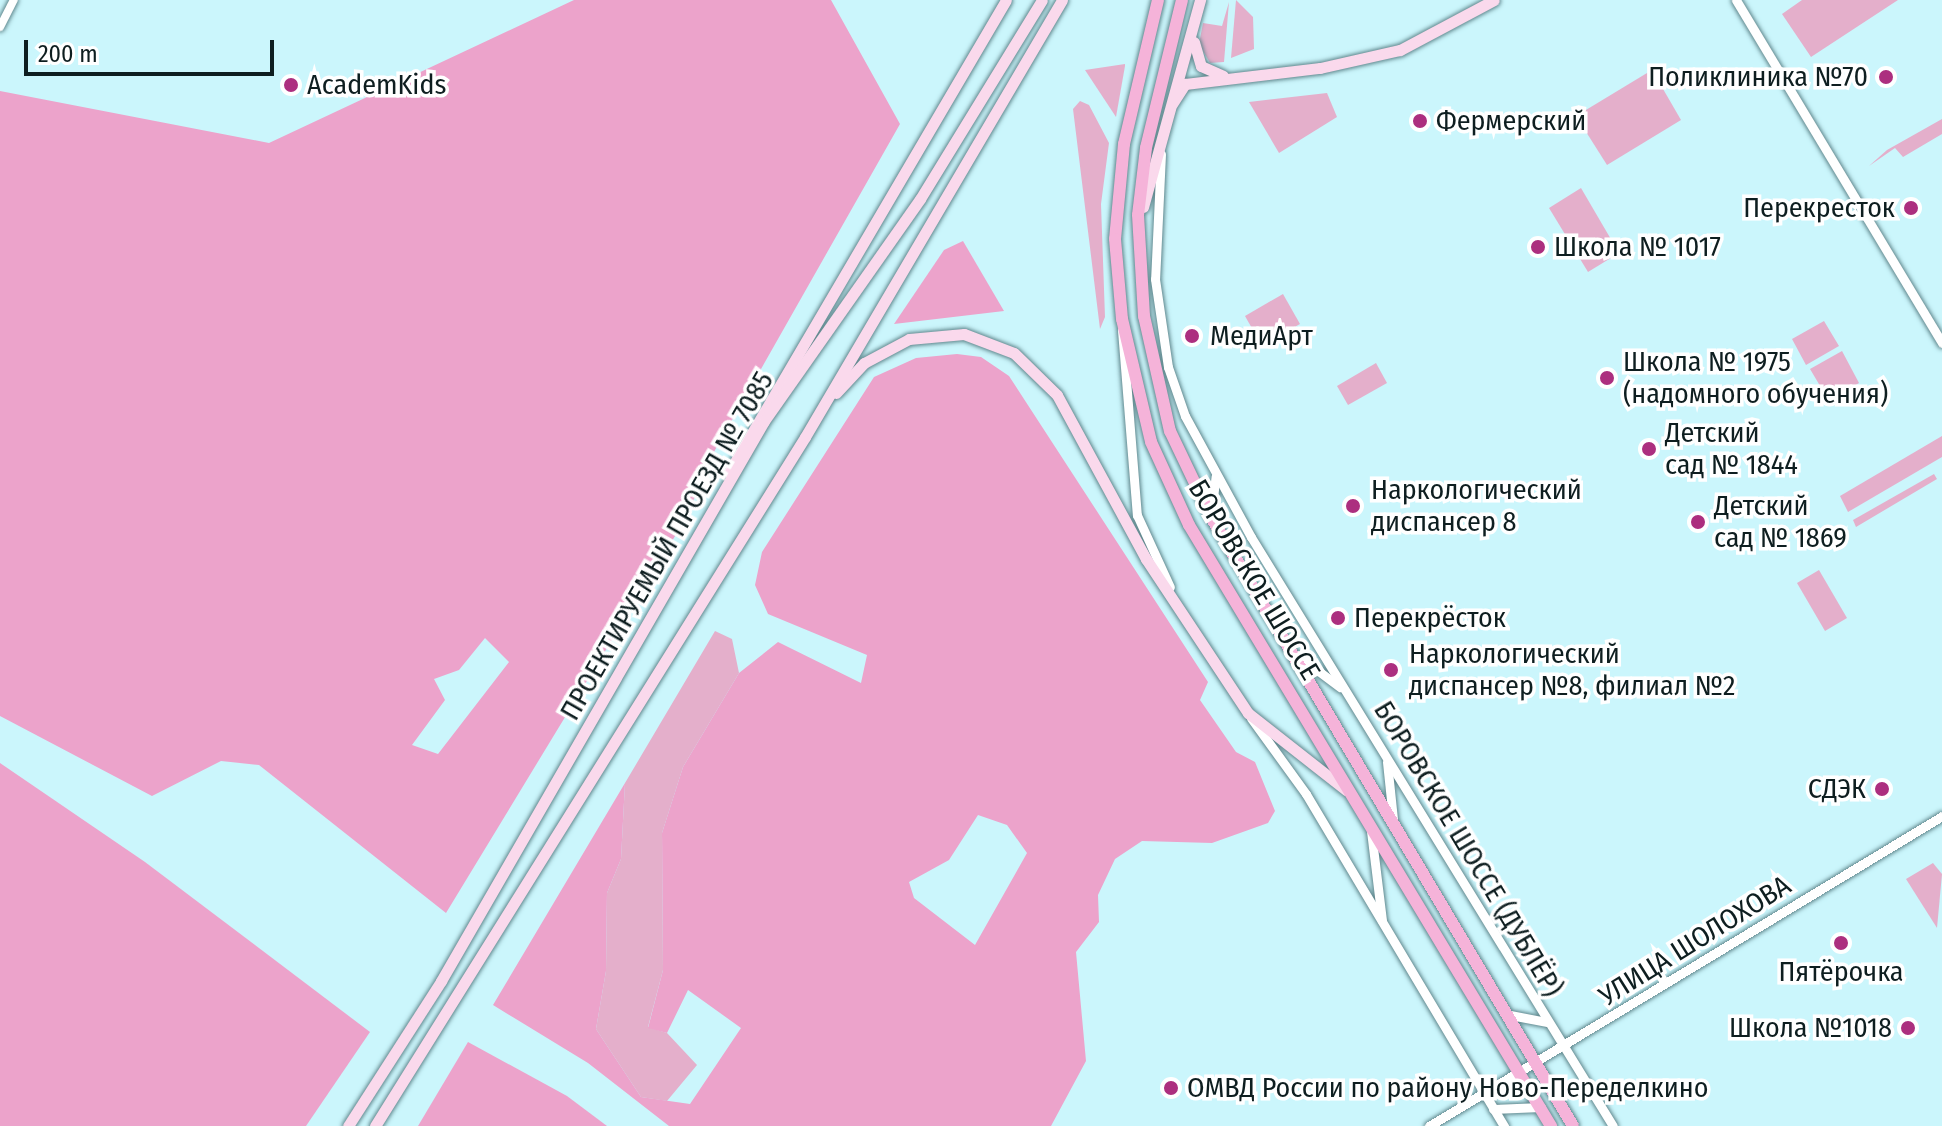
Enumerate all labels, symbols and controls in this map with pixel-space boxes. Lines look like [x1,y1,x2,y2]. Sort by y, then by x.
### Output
scale bar [28,24,278,74]
text: 200 m [38,40,98,68]
place label: Поликлиника №70 [1648,60,1868,94]
marker: Поликлиника №70 [1875,66,1897,88]
place label: AcademKids [307,68,446,102]
marker: AcademKids [282,76,300,94]
place label: Фермерский [1436,104,1586,138]
marker: Фермерский [1411,112,1429,130]
place label: Перекресток [1743,191,1895,225]
marker: Перекресток [1902,199,1920,217]
place label: Школа № 1017 [1554,230,1721,264]
marker: Школа № 1017 [1529,238,1547,256]
place label: МедиАрт [1210,319,1313,353]
marker: МедиАрт [1181,325,1203,347]
place label: Школа № 1975 (надомного обучения) [1623,345,1888,411]
street label: ПРОЕКТИРУЕМЫЙ ПРОЕЗД № 7085 [553,366,781,726]
marker: Школа № 1975 (надомного обучения) [1598,369,1616,387]
place label: Детский сад № 1844 [1665,416,1798,482]
marker: Детский сад № 1844 [1640,440,1658,458]
place label: Наркологический диспансер 8 [1371,473,1582,539]
street label: БОРОВСКОЕ ШОССЕ [1181,474,1327,686]
place label: Детский сад № 1869 [1714,489,1847,555]
marker: Наркологический диспансер 8 [1342,495,1364,517]
marker: Детский сад № 1869 [1689,513,1707,531]
place label: Перекрёсток [1354,601,1506,635]
marker: Перекрёсток [1329,609,1347,627]
place label: Наркологический диспансер №8, филиал №2 [1409,637,1735,703]
marker: Наркологический диспансер №8, филиал №2 [1380,659,1402,681]
street label: БОРОВСКОЕ ШОССЕ (ДУБЛЁР) [1366,695,1570,1003]
place label: СДЭК [1808,772,1866,806]
marker: СДЭК [1873,780,1891,798]
street label: УЛИЦА ШОЛОХОВА [1593,869,1797,1013]
marker: Пятёрочка [1832,934,1850,952]
place label: Пятёрочка [1778,955,1904,989]
place label: Школа №1018 [1729,1011,1892,1045]
marker: Школа №1018 [1899,1019,1917,1037]
place label: ОМВД России по району Ново-Переделкино [1187,1071,1708,1105]
marker: ОМВД России по району Ново-Переделкино [1162,1079,1180,1097]

